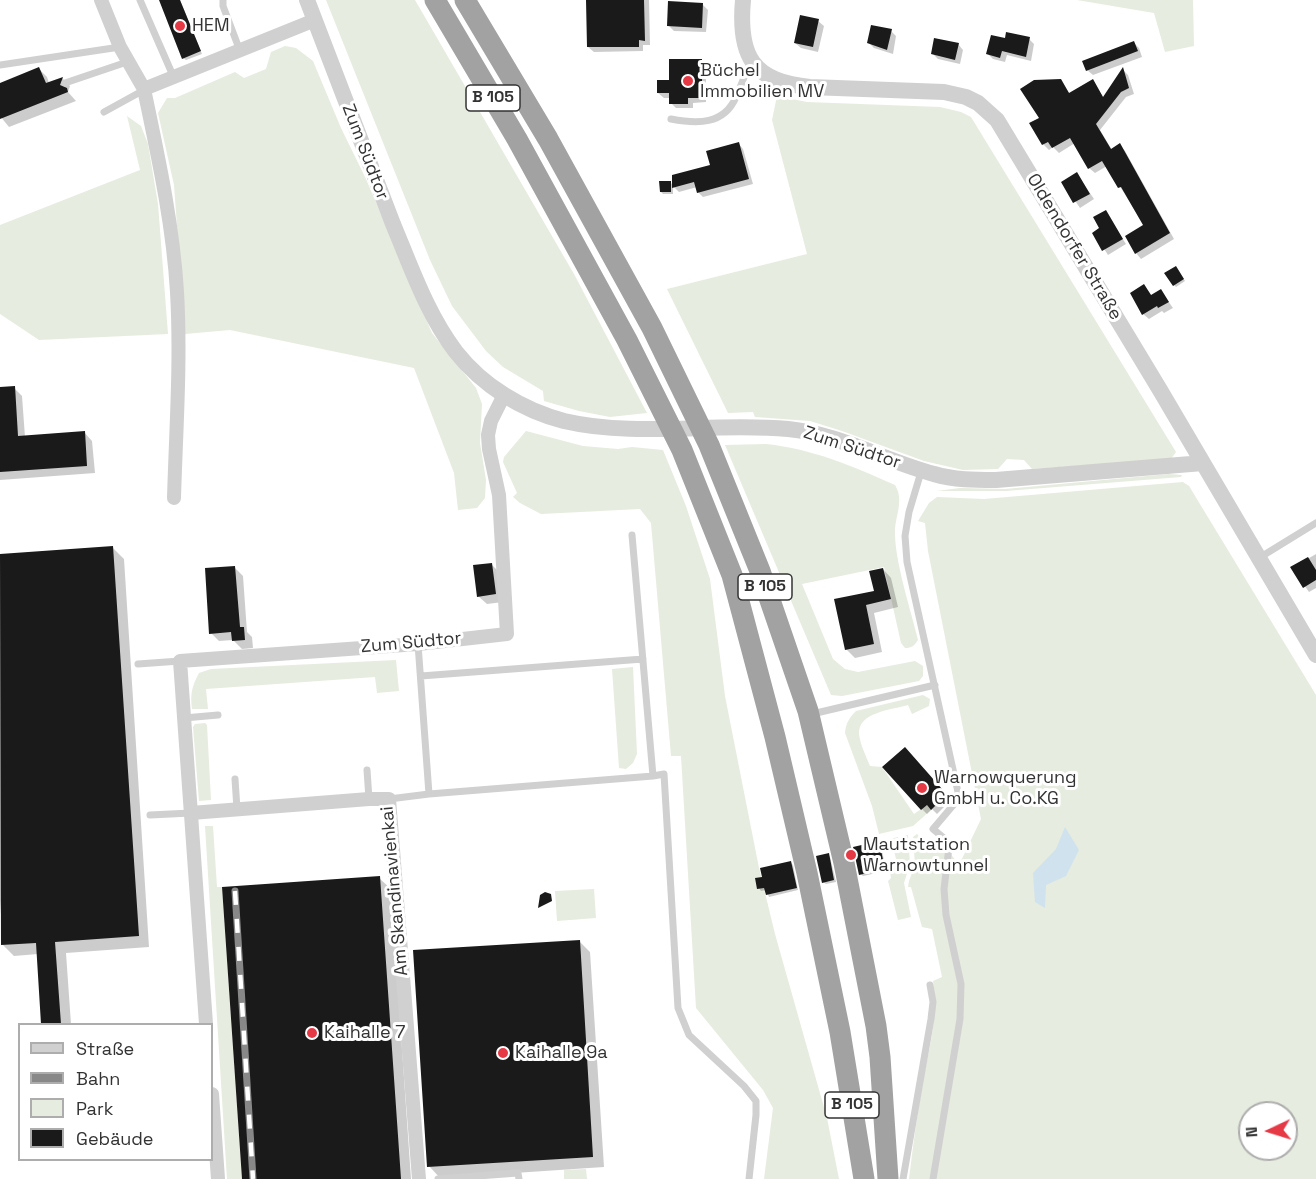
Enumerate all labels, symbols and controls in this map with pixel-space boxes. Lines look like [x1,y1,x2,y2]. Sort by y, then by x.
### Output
place label: HEM [192,15,230,37]
marker: HEM [173,19,187,33]
place label: Büchel Immobilien MV [700,60,824,103]
marker: Büchel Immobilien MV [681,74,695,88]
road number: B 105 [466,85,520,111]
street label: Zum Südtor [337,101,393,203]
street label: Oldendorfer Straße [1022,170,1126,324]
street label: Zum Südtor [801,422,903,474]
road number: B 105 [738,574,792,600]
street label: Zum Südtor [360,628,462,658]
place label: Warnowquerung GmbH u. Co.KG [934,767,1077,810]
marker: Warnowquerung GmbH u. Co.KG [915,781,929,795]
street label: Am Skandinavienkai [377,805,413,977]
place label: Mautstation Warnowtunnel [863,834,989,876]
marker: Mautstation Warnowtunnel [844,848,858,862]
place label: Kaihalle 7 [324,1022,405,1044]
legend [18,1023,213,1161]
marker: Kaihalle 7 [305,1026,319,1040]
text: Straße [76,1037,134,1060]
place label: Kaihalle 9a [515,1042,608,1064]
marker: Kaihalle 9a [496,1046,510,1060]
text: Bahn [76,1067,120,1090]
road number: B 105 [825,1092,879,1118]
text: Park [76,1097,113,1120]
north arrow [1238,1101,1298,1161]
text: N [1241,1126,1262,1138]
text: Gebäude [76,1127,154,1150]

